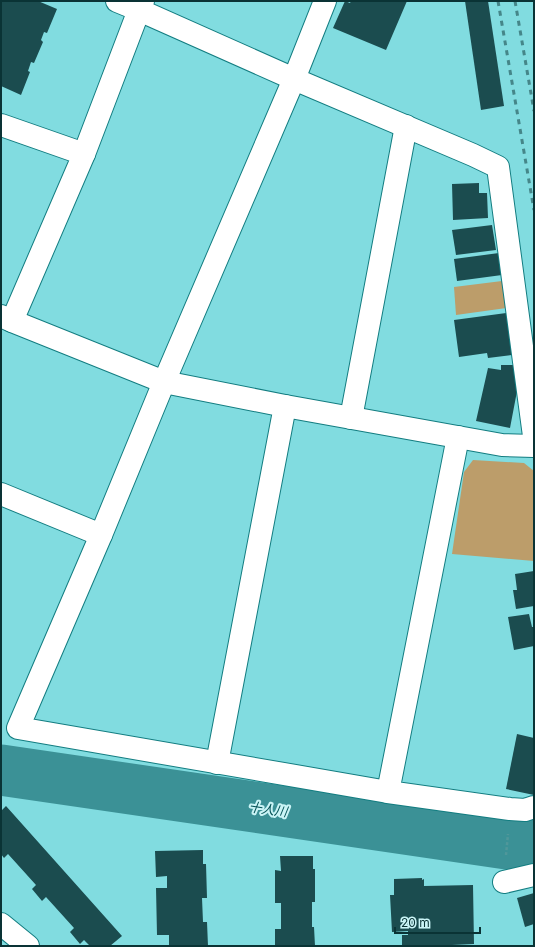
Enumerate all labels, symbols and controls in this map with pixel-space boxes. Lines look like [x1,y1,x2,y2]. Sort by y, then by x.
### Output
water label: 十人川 [248,798,290,820]
scale bar [395,909,480,935]
text: 20 m [401,915,430,930]

